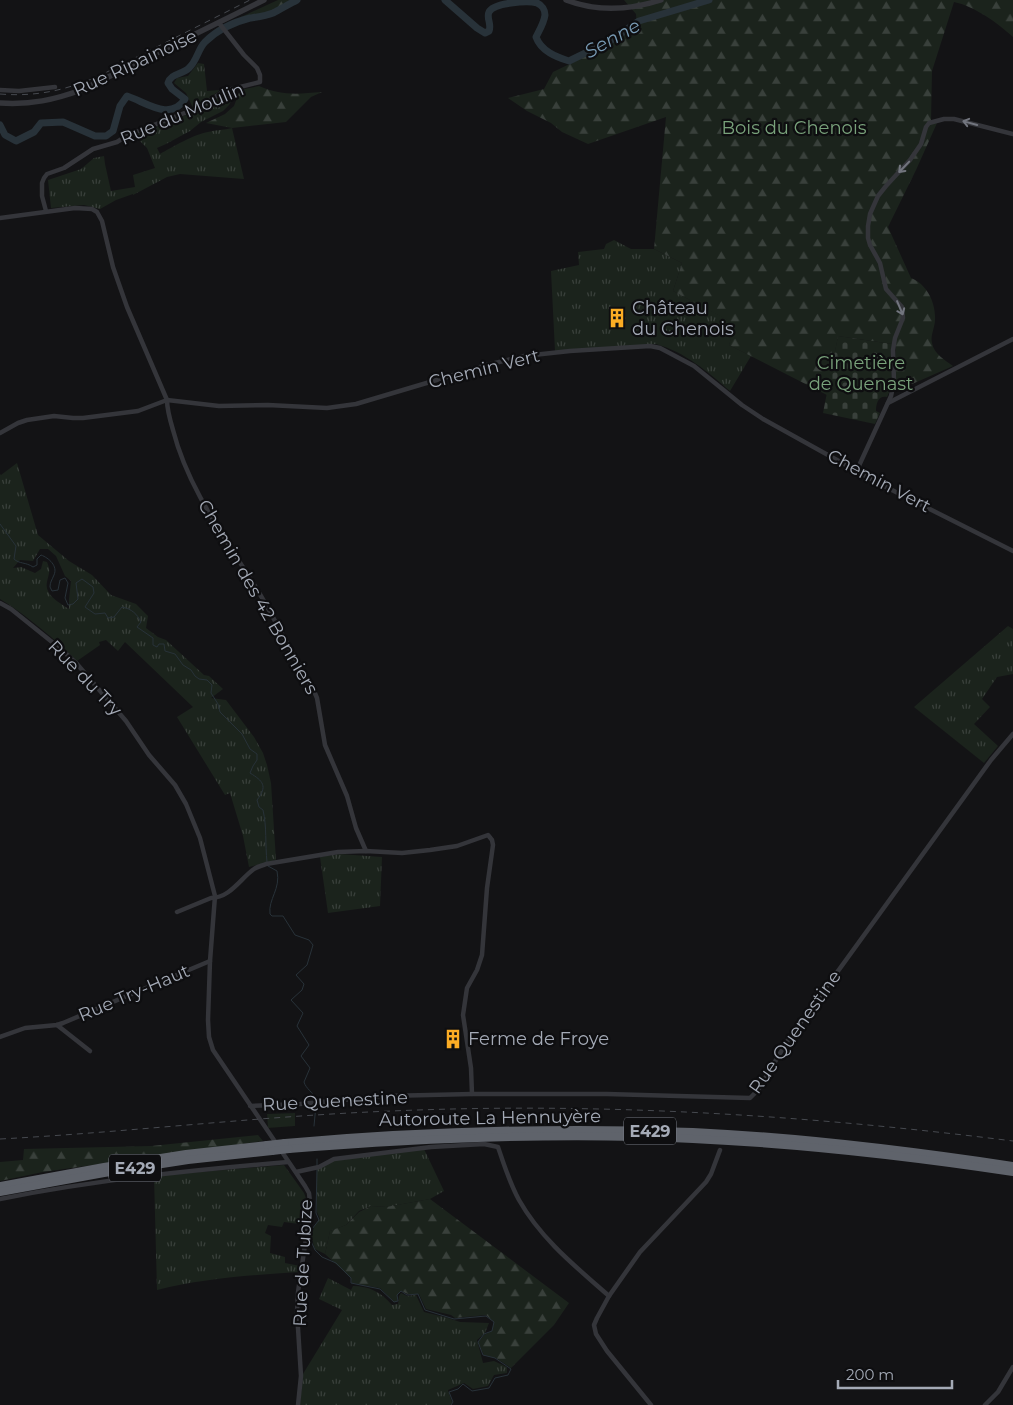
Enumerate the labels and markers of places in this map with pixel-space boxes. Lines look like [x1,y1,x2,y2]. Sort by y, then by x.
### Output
place label: Château du Chenois [632,297,734,340]
building icon: Château du Chenois [606,307,628,329]
building icon: Ferme de Froye [442,1028,464,1050]
place label: Ferme de Froye [468,1028,609,1050]

